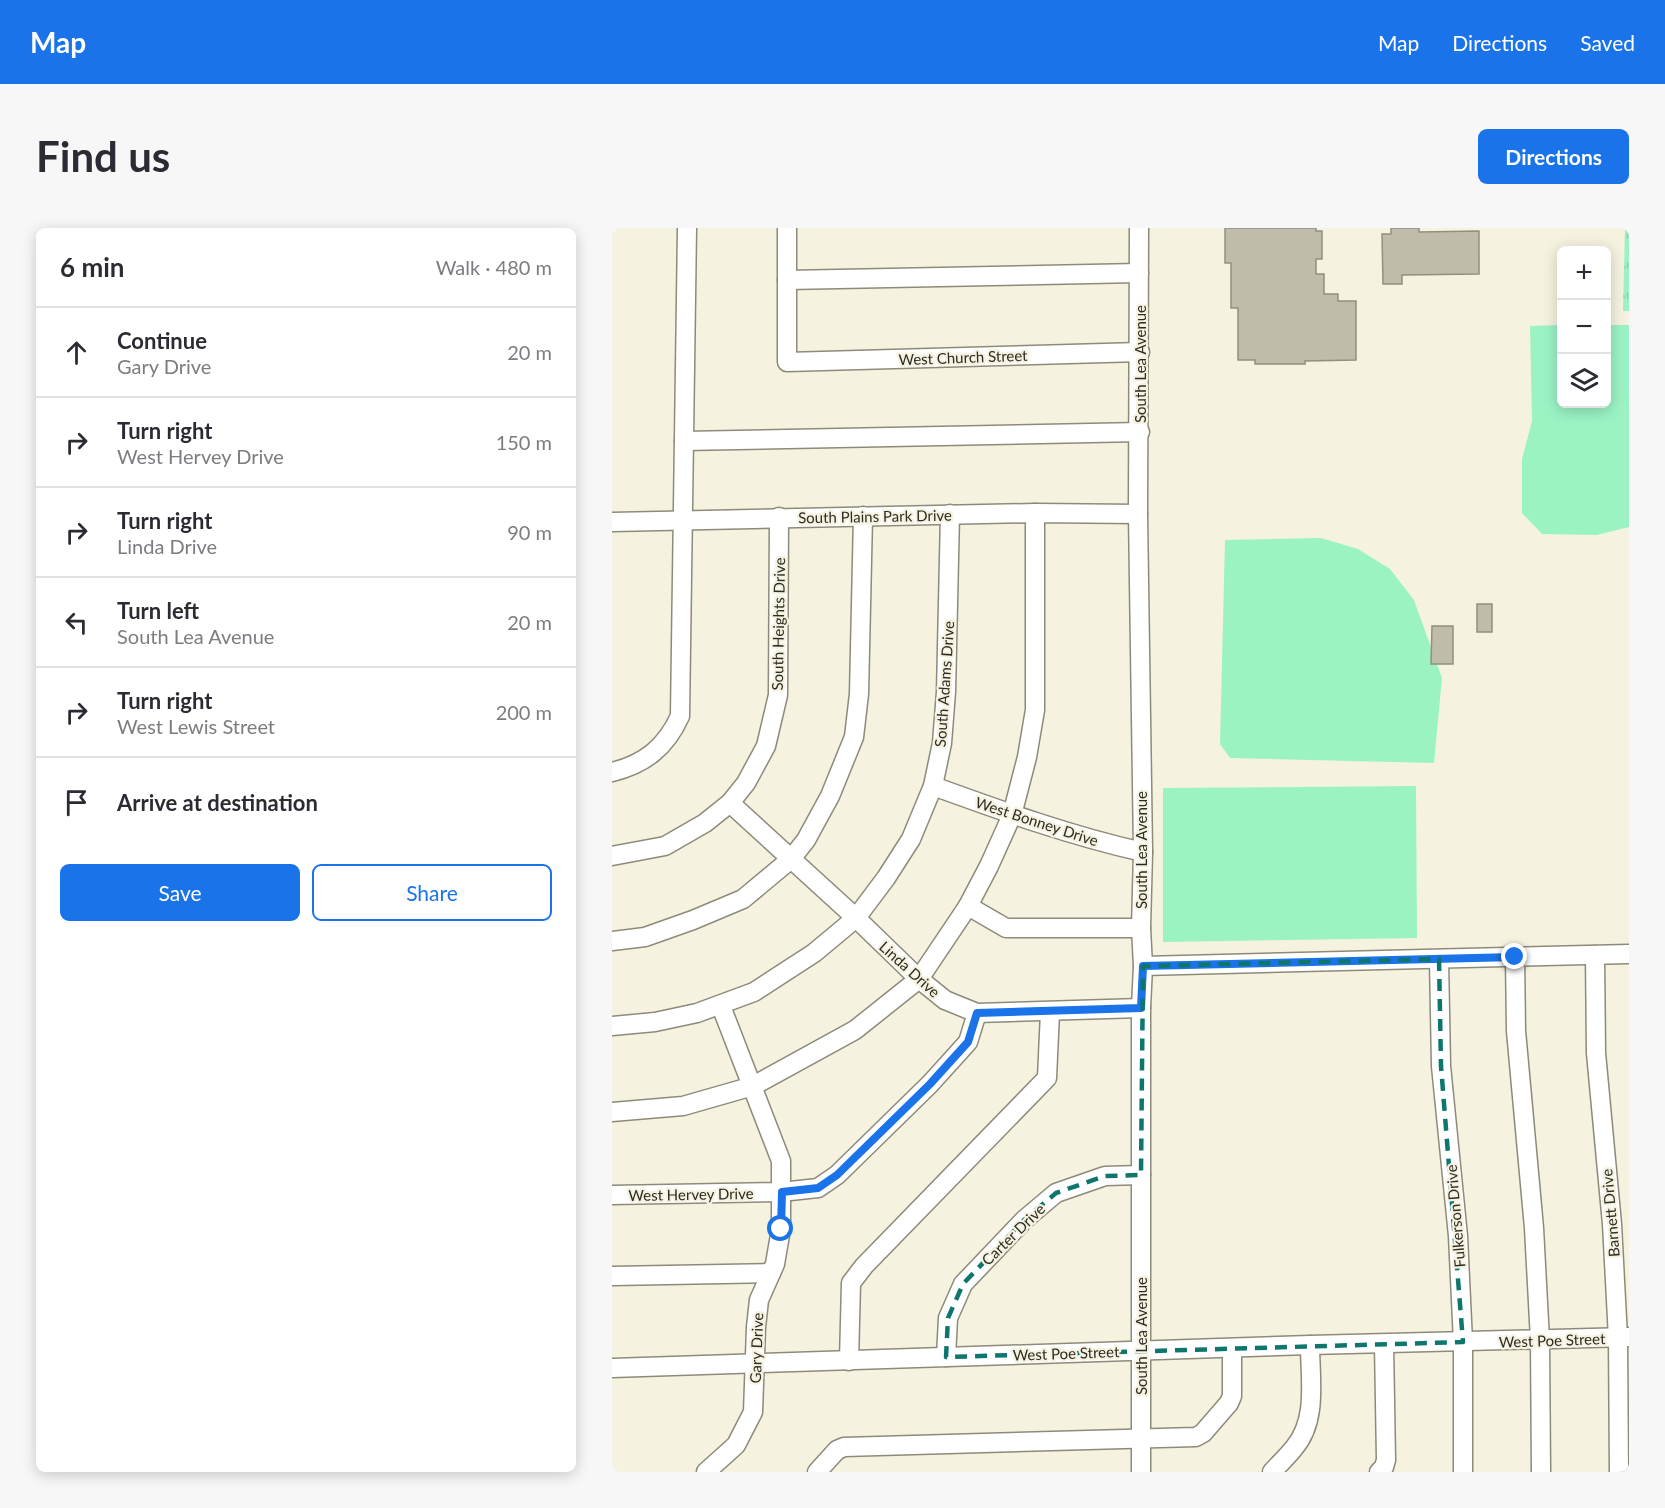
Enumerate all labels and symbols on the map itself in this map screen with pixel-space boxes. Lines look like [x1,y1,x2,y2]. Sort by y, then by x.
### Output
street label: South Lea Avenue [1131,305,1149,423]
street label: West Church Street [898,346,1028,368]
street label: South Plains Park Drive [798,506,952,526]
street label: South Heights Drive [768,557,788,691]
street label: South Adams Drive [931,620,957,748]
street label: South Lea Avenue [1132,791,1150,909]
street label: West Bonney Drive [973,793,1101,849]
street label: Linda Drive [876,937,944,1001]
route end [1501,943,1527,969]
street label: Fulkerson Drive [1442,1164,1468,1268]
street label: Barnett Drive [1597,1168,1623,1258]
street label: West Hervey Drive [628,1184,754,1204]
street label: Carter Drive [978,1199,1048,1269]
route start [767,1215,793,1241]
street label: South Lea Avenue [1132,1277,1150,1395]
street label: Gary Drive [746,1312,766,1384]
street label: West Poe Street [1498,1329,1606,1351]
street label: West Poe Street [1012,1342,1120,1364]

